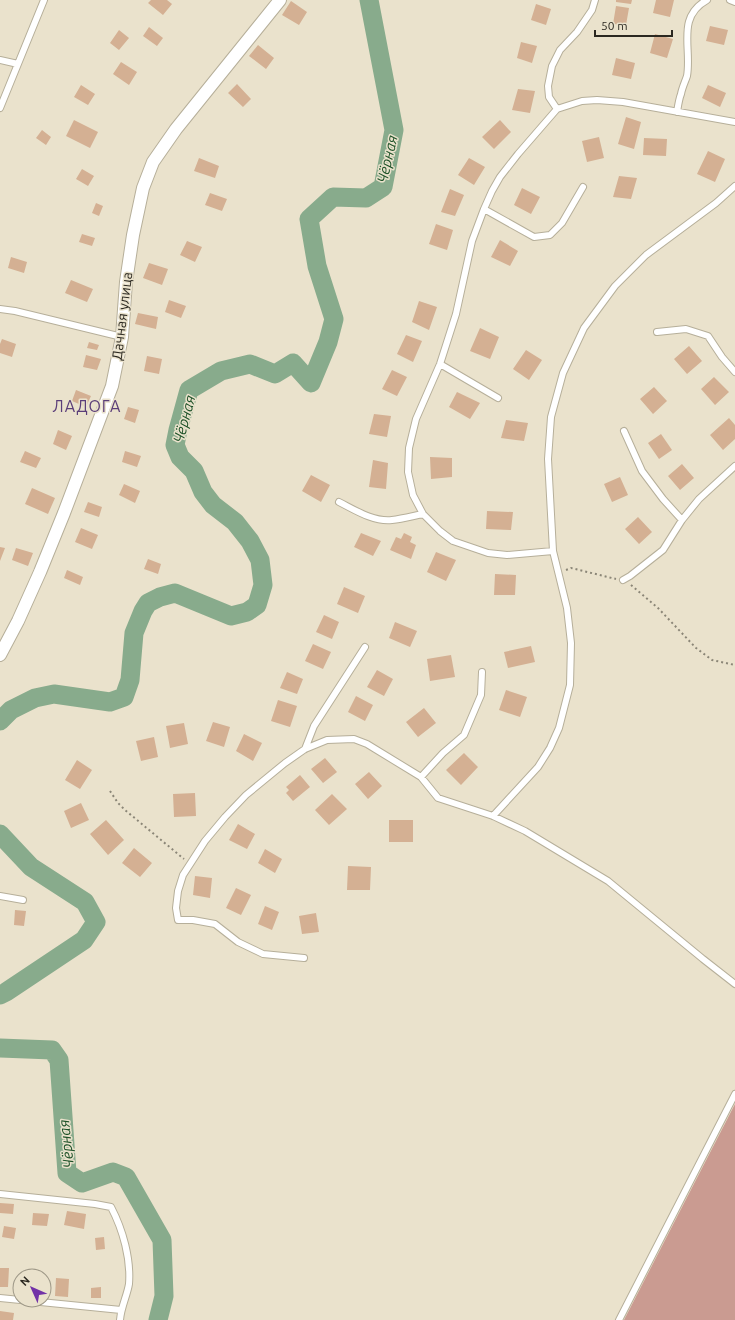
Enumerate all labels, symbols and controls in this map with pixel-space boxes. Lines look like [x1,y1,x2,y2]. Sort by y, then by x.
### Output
scale bar [595,12,672,38]
text: 50 m [601,19,628,32]
water label: Чёрная [373,133,401,185]
street label: Дачная улица [109,271,135,361]
water label: Чёрная [170,393,199,445]
district label: ЛАДОГА [53,397,121,415]
water label: Чёрная [55,1119,77,1169]
north arrow [12,1268,52,1308]
text: N [18,1274,32,1288]

